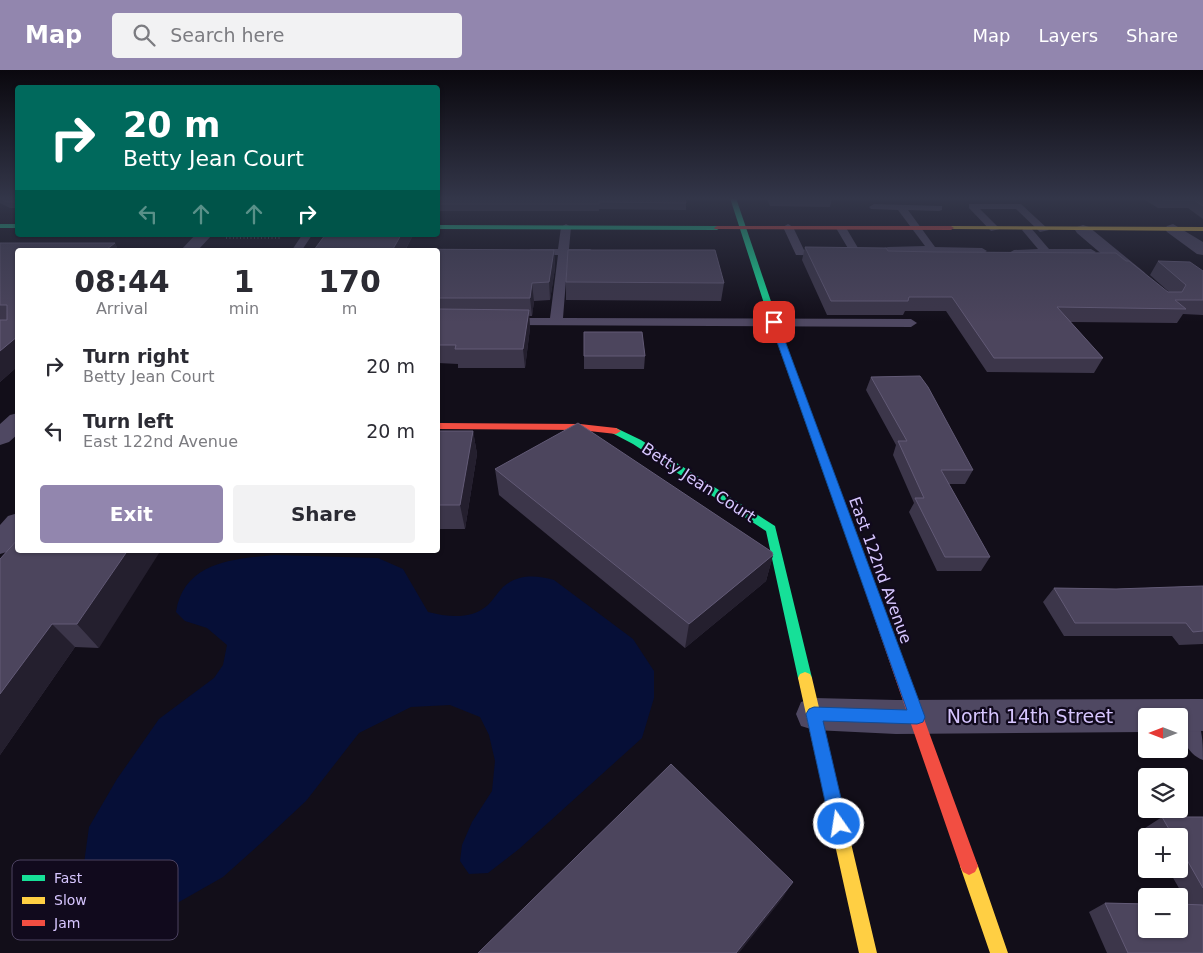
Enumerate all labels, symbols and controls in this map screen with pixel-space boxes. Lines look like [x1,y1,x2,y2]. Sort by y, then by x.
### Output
search box [112,13,462,58]
text: Map [25,21,82,49]
icon: search [130,21,158,49]
text: Search here [170,24,284,46]
text: Map [972,25,1010,46]
text: Layers [1038,25,1098,46]
text: Share [1126,25,1178,46]
icon: right [40,105,105,170]
text: 20 m [123,105,220,145]
text: Betty Jean Court [123,146,304,171]
icon: left [134,200,162,228]
icon: ahead [187,200,215,228]
icon: ahead [240,200,268,228]
icon: right [293,200,321,228]
text: 08:44 [74,264,170,299]
text: 1 [233,264,254,299]
text: 170 [318,264,381,299]
text: Arrival [96,299,148,318]
text: min [229,299,259,318]
text: m [342,299,357,318]
pin [753,301,795,343]
icon: arrive [760,308,788,336]
text: Turn right [83,345,189,367]
icon: right [40,352,68,380]
text: 20 m [366,355,415,377]
text: Betty Jean Court [83,367,214,386]
text: Turn left [83,410,174,432]
icon: left [40,417,68,445]
text: 20 m [366,420,415,442]
text: East 122nd Avenue [83,432,238,451]
street label: Betty Jean Court [638,439,759,526]
button: Exit [40,485,223,543]
button: Share [233,485,415,543]
street label: East 122nd Avenue [845,494,916,646]
street label: North 14th Street [947,705,1113,727]
north arrow [1138,708,1188,758]
map controls [1138,708,1188,938]
button: layers [1138,768,1188,818]
position arrow [812,797,864,849]
button: + [1138,828,1188,878]
legend [12,860,178,940]
text: Fast [54,870,83,886]
button: − [1138,888,1188,938]
text: Slow [54,892,87,908]
text: Jam [53,915,80,931]

